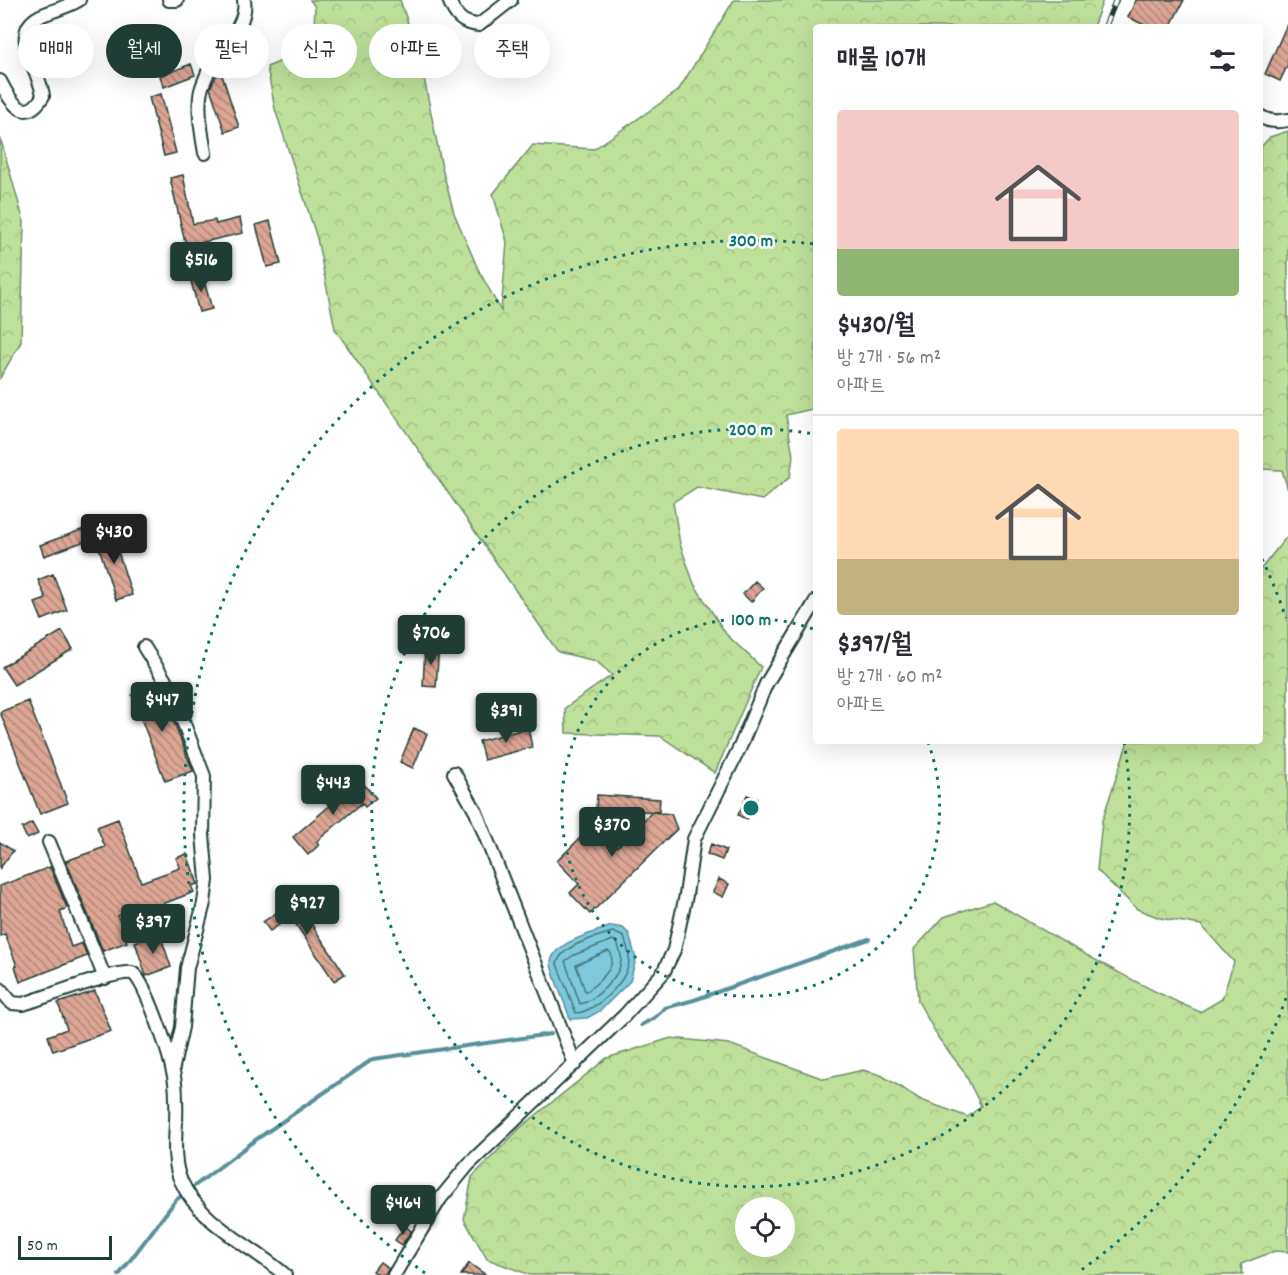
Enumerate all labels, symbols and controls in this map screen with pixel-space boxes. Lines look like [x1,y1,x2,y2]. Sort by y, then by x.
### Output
chip: 매매 [18,24,94,78]
chip: 월세 [106,24,182,78]
chip: 필터 [194,24,269,78]
chip: 신규 [281,24,357,78]
chip: 아파트 [369,24,462,78]
chip: 주택 [474,24,550,78]
text: 매물 10개 [837,42,926,79]
icon: filters [1206,44,1239,77]
icon: home [984,149,1092,257]
text: 300 m [729,230,773,255]
pin: $516 [165,242,237,293]
text: $516 [184,247,218,275]
text: $430/월 [837,308,915,345]
text: 방 2개 · 56 m² [837,345,941,373]
text: 아파트 [837,373,885,401]
text: 200 m [729,419,773,444]
icon: home [984,468,1092,576]
pin: $430 [78,514,150,565]
text: $430 [95,519,133,547]
text: 100 m [731,609,771,634]
pin: $706 [395,615,467,666]
text: $706 [412,620,450,648]
text: $397/월 [837,627,912,664]
text: 방 2개 · 60 m² [837,664,943,692]
pin: $447 [126,682,198,733]
text: $447 [145,687,179,715]
text: 아파트 [837,692,885,720]
pin: $391 [470,693,542,744]
text: $391 [490,698,522,726]
pin: $443 [297,765,369,816]
text: $443 [315,770,351,798]
centre of rings [741,798,761,818]
pin: $370 [576,807,648,858]
text: $370 [593,812,631,840]
pin: $927 [271,885,343,936]
text: $927 [289,890,325,918]
pin: $397 [117,904,189,955]
text: $397 [135,909,171,937]
pin: $464 [367,1185,439,1236]
text: $464 [385,1190,421,1218]
map controls [735,1197,795,1257]
button: locate [735,1197,795,1257]
scale bar [18,1233,112,1260]
text: 50 m [27,1235,58,1258]

